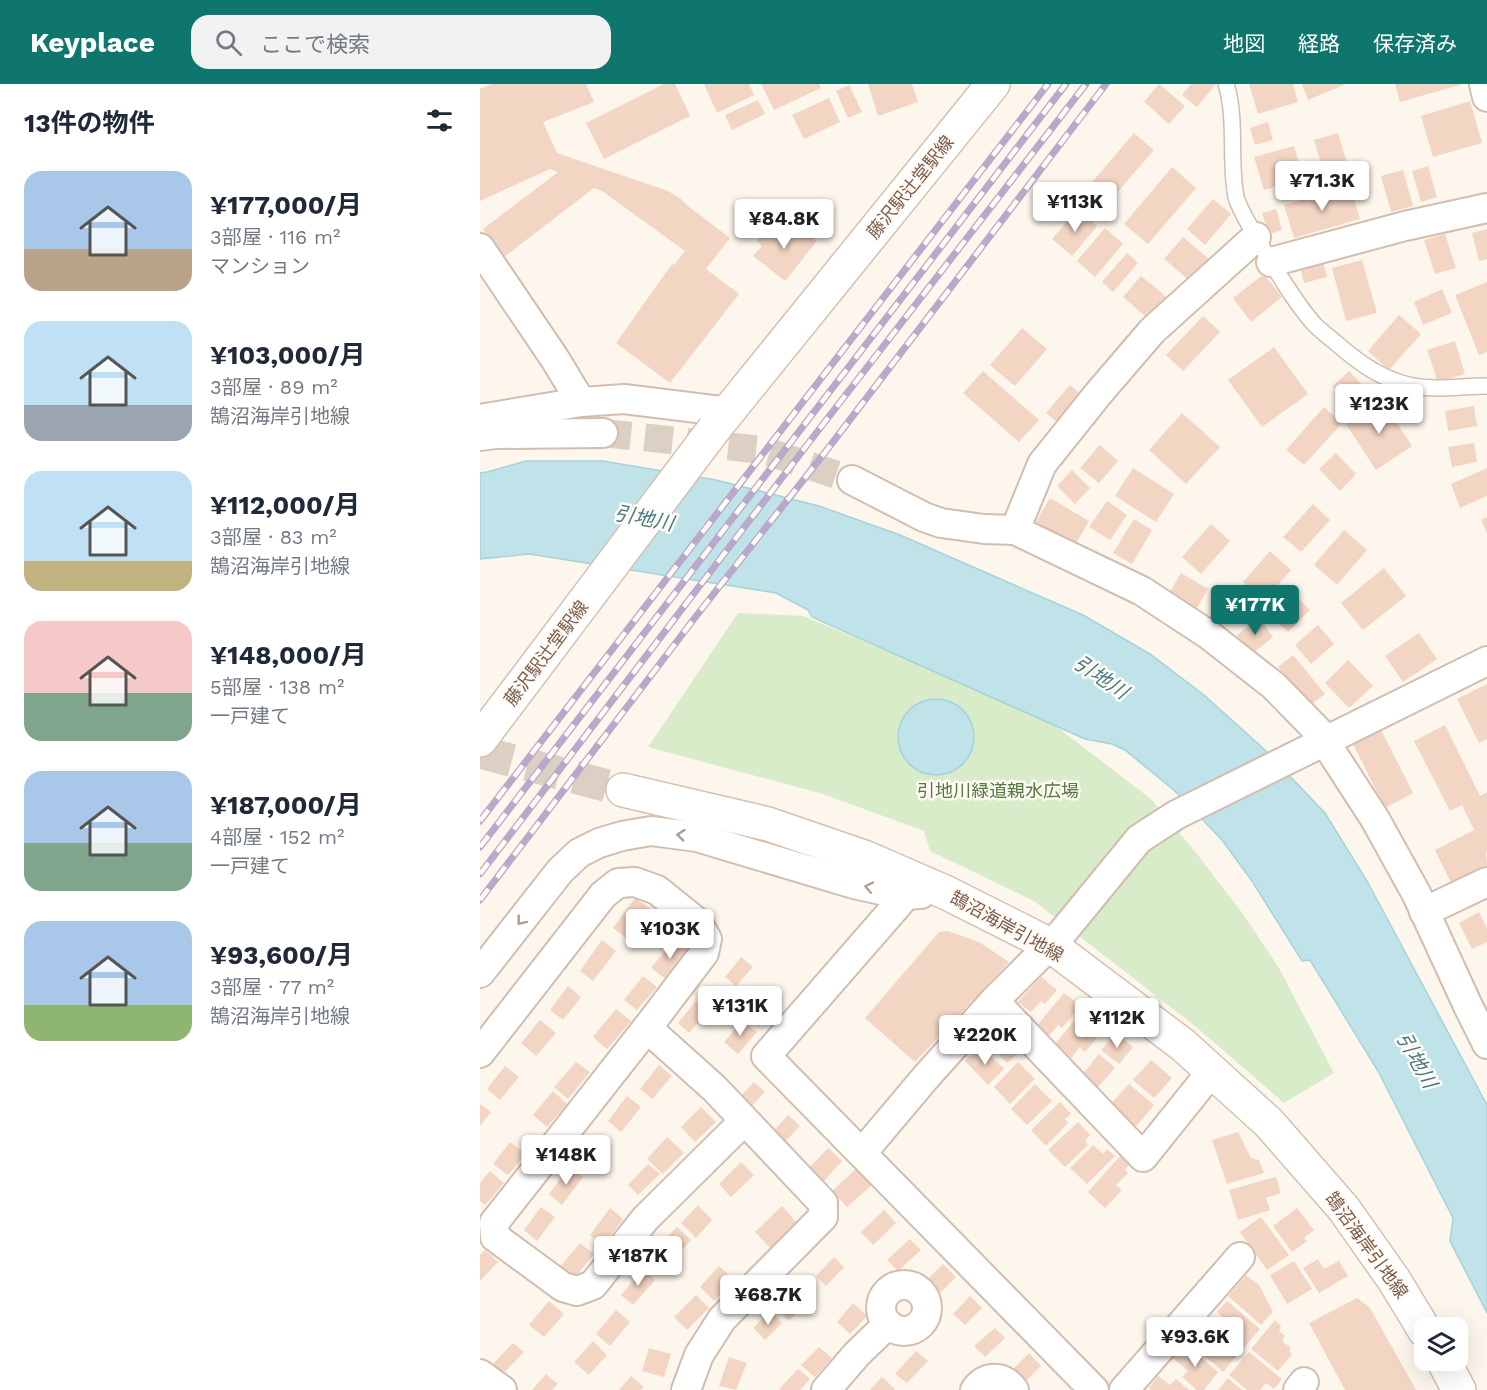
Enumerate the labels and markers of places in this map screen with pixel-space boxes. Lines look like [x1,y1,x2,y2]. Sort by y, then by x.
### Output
pin: ¥71.3K [1273,161,1371,212]
pin: ¥113K [1033,182,1117,233]
pin: ¥84.8K [735,199,833,250]
pin: ¥123K [1337,384,1421,435]
pin: ¥177K [1213,585,1297,636]
pin: ¥103K [628,909,712,960]
pin: ¥131K [698,986,782,1037]
pin: ¥112K [1075,998,1159,1049]
pin: ¥220K [943,1015,1027,1066]
pin: ¥148K [524,1135,608,1186]
pin: ¥187K [596,1236,680,1287]
pin: ¥68.7K [719,1275,817,1326]
pin: ¥93.6K [1146,1317,1244,1368]

